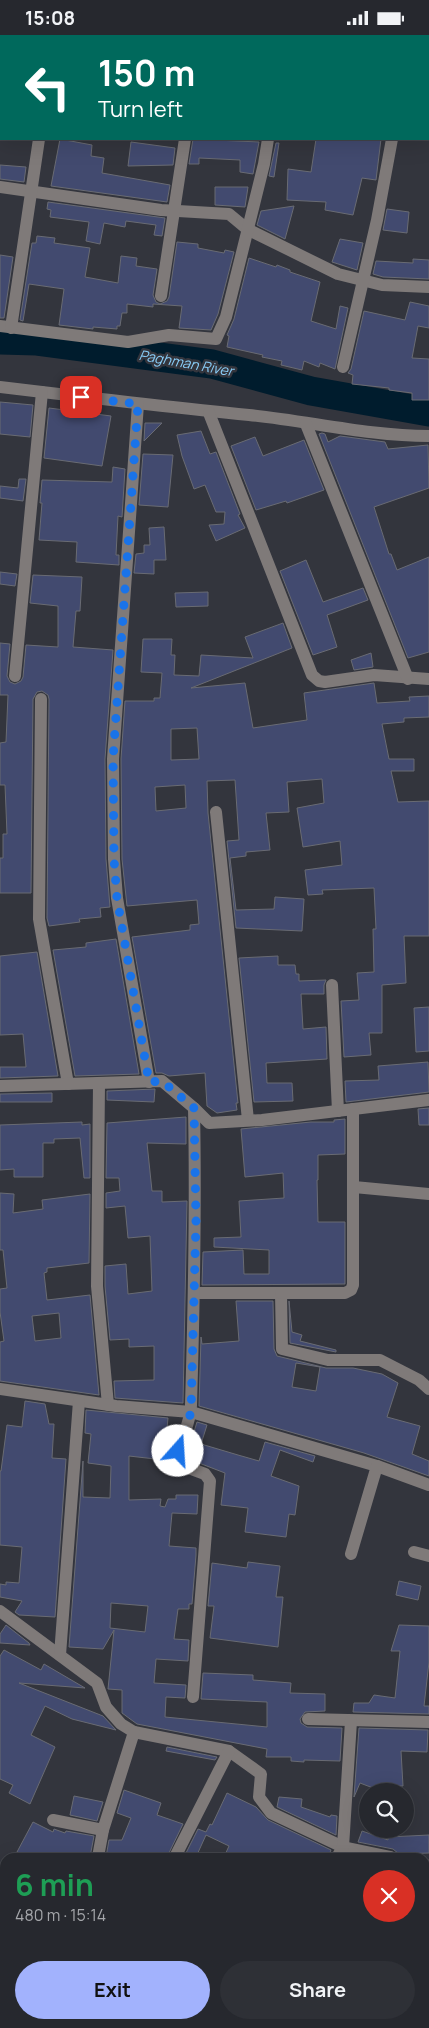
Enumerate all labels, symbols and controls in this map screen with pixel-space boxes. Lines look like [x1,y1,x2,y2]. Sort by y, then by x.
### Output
text: 15:08 [25,5,75,31]
text: 150 m [98,49,195,97]
icon: left [15,55,80,120]
text: Turn left [98,94,183,124]
water label: Paghman River [137,345,237,380]
pin [60,376,102,418]
icon: arrive [67,383,95,411]
position arrow [151,1424,203,1476]
map controls [359,1783,414,1838]
button: search [359,1783,414,1838]
text: 6 min [15,1864,94,1905]
button: close [363,1870,415,1922]
text: 480 m · 15:14 [15,1904,106,1926]
button: Exit [15,1961,210,2019]
button: Share [220,1961,415,2019]

